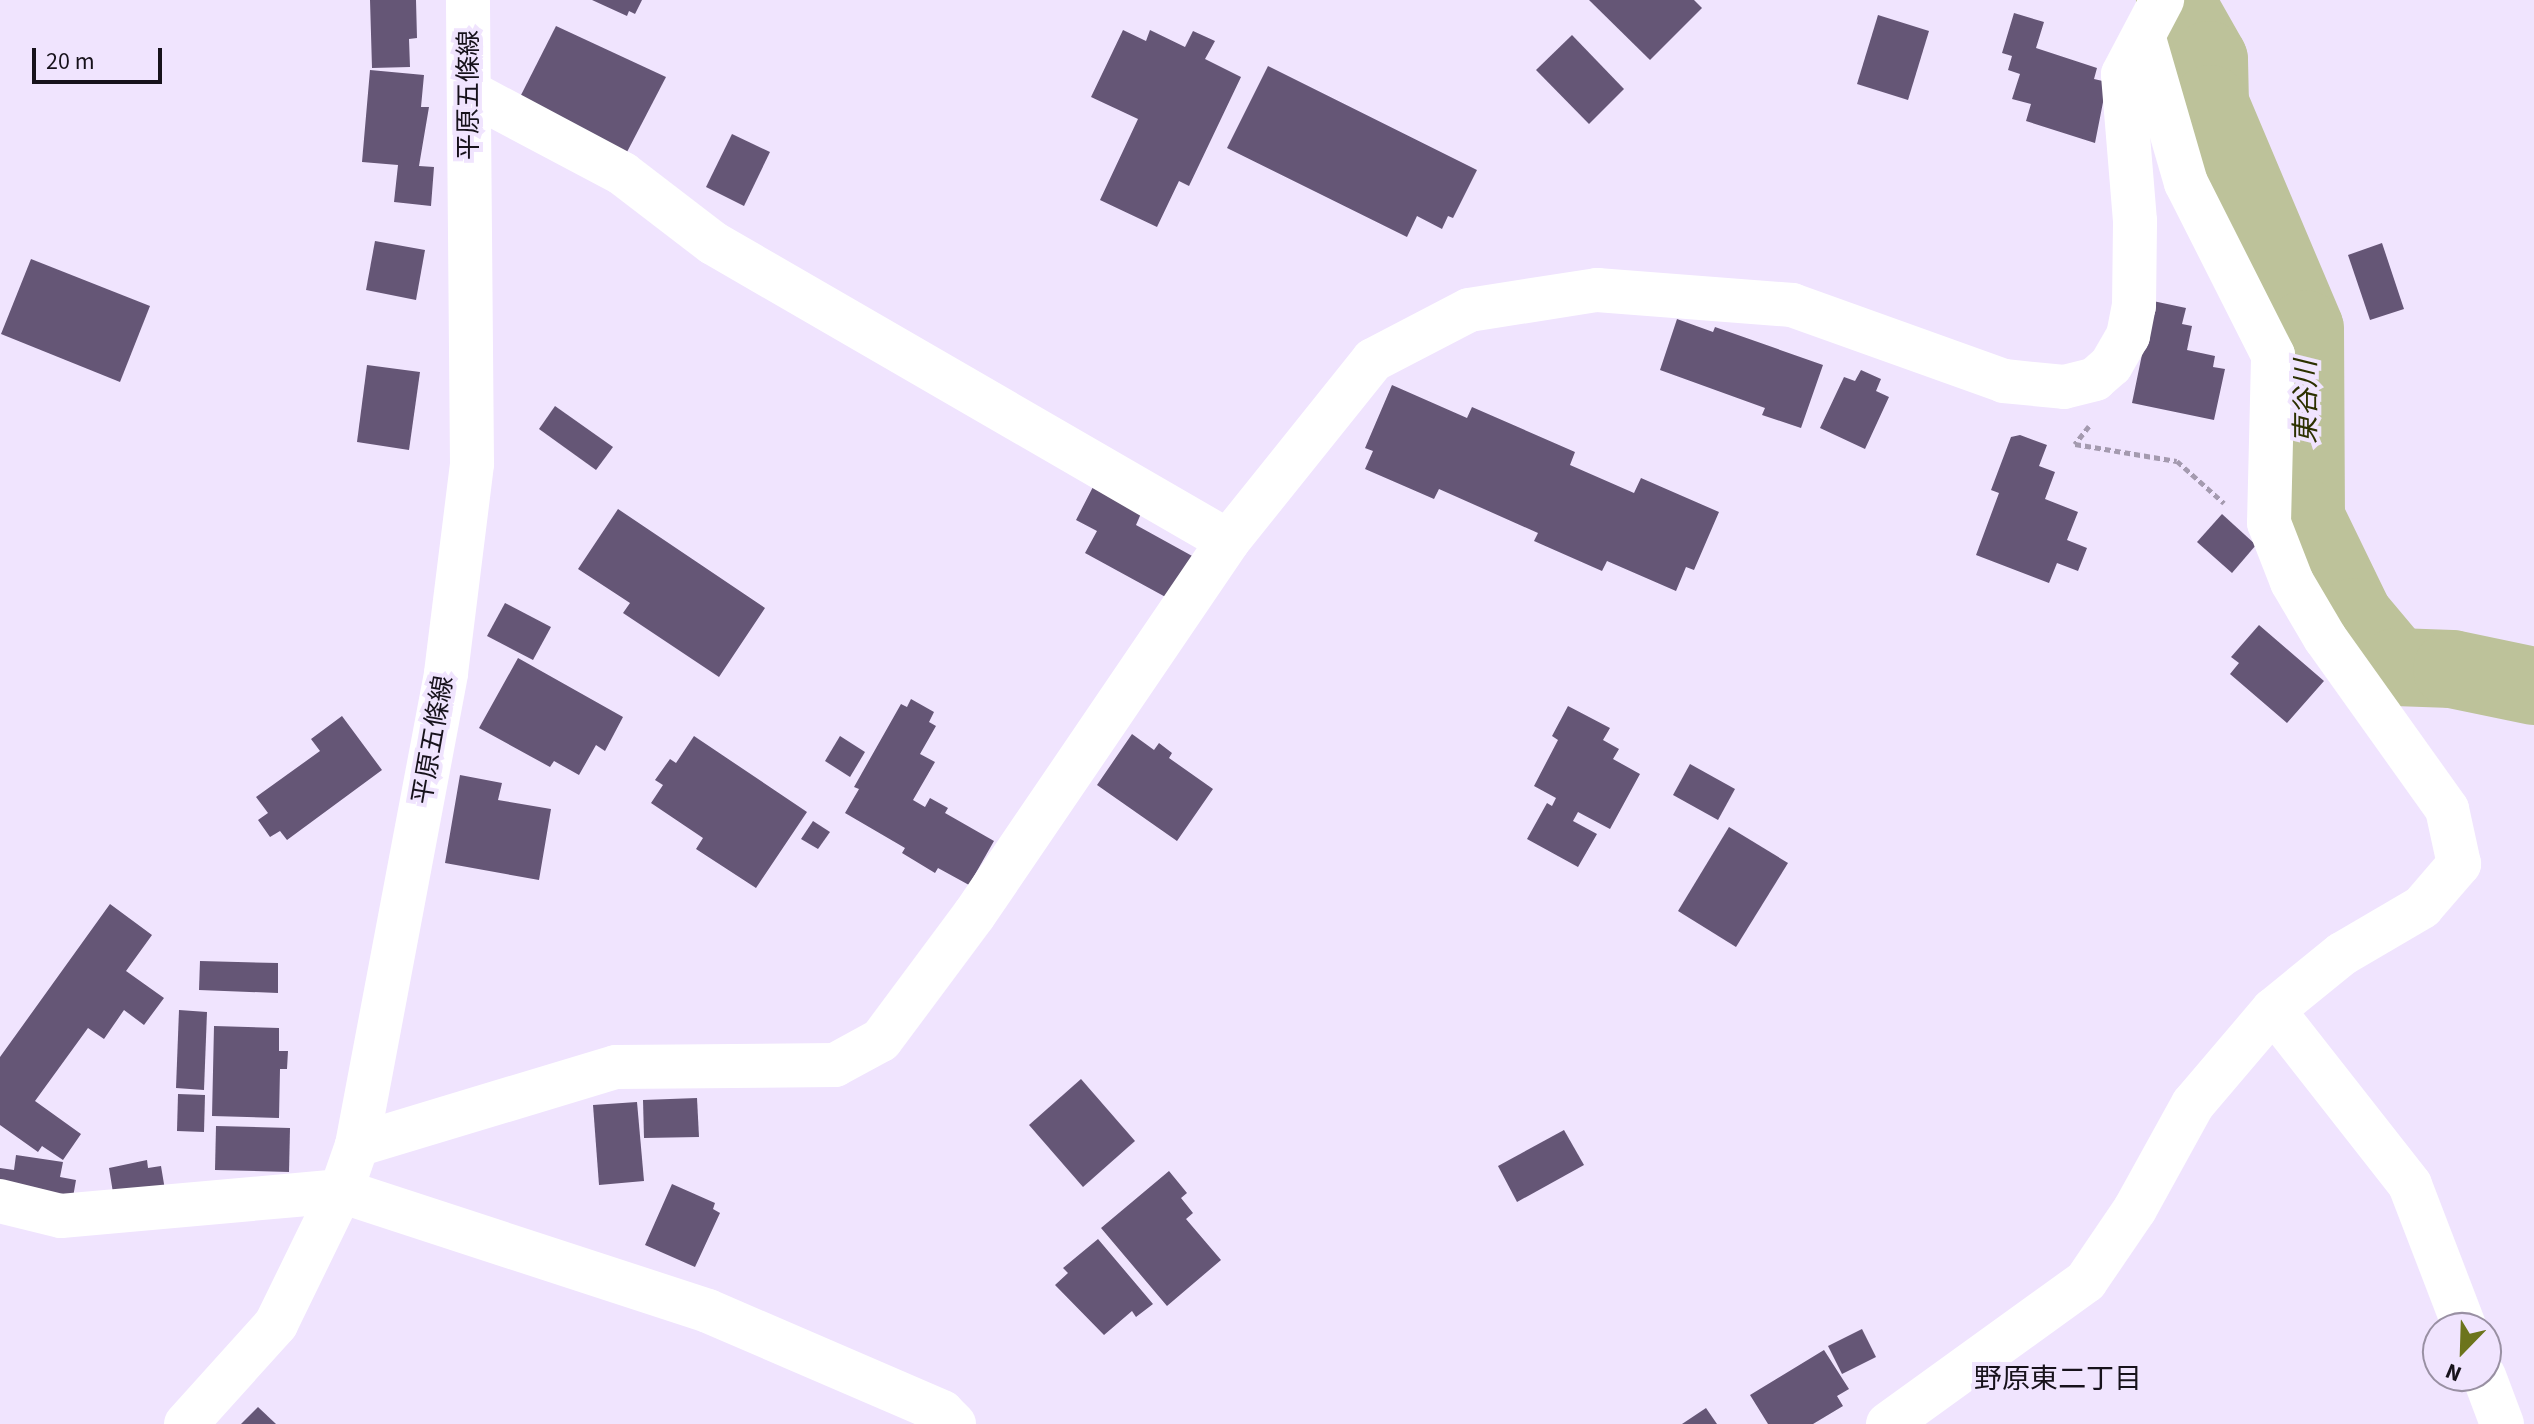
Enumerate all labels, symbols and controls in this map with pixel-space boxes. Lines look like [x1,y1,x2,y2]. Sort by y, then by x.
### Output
street label: 平原五條線 [453,30,485,160]
scale bar [36,32,166,82]
text: 20 m [46,44,95,79]
water label: 東谷川 [2289,360,2323,444]
street label: 平原五條線 [406,673,460,807]
north arrow [2422,1312,2502,1392]
text: N [2440,1355,2466,1390]
district label: 野原東二丁目 [1974,1362,2142,1396]

